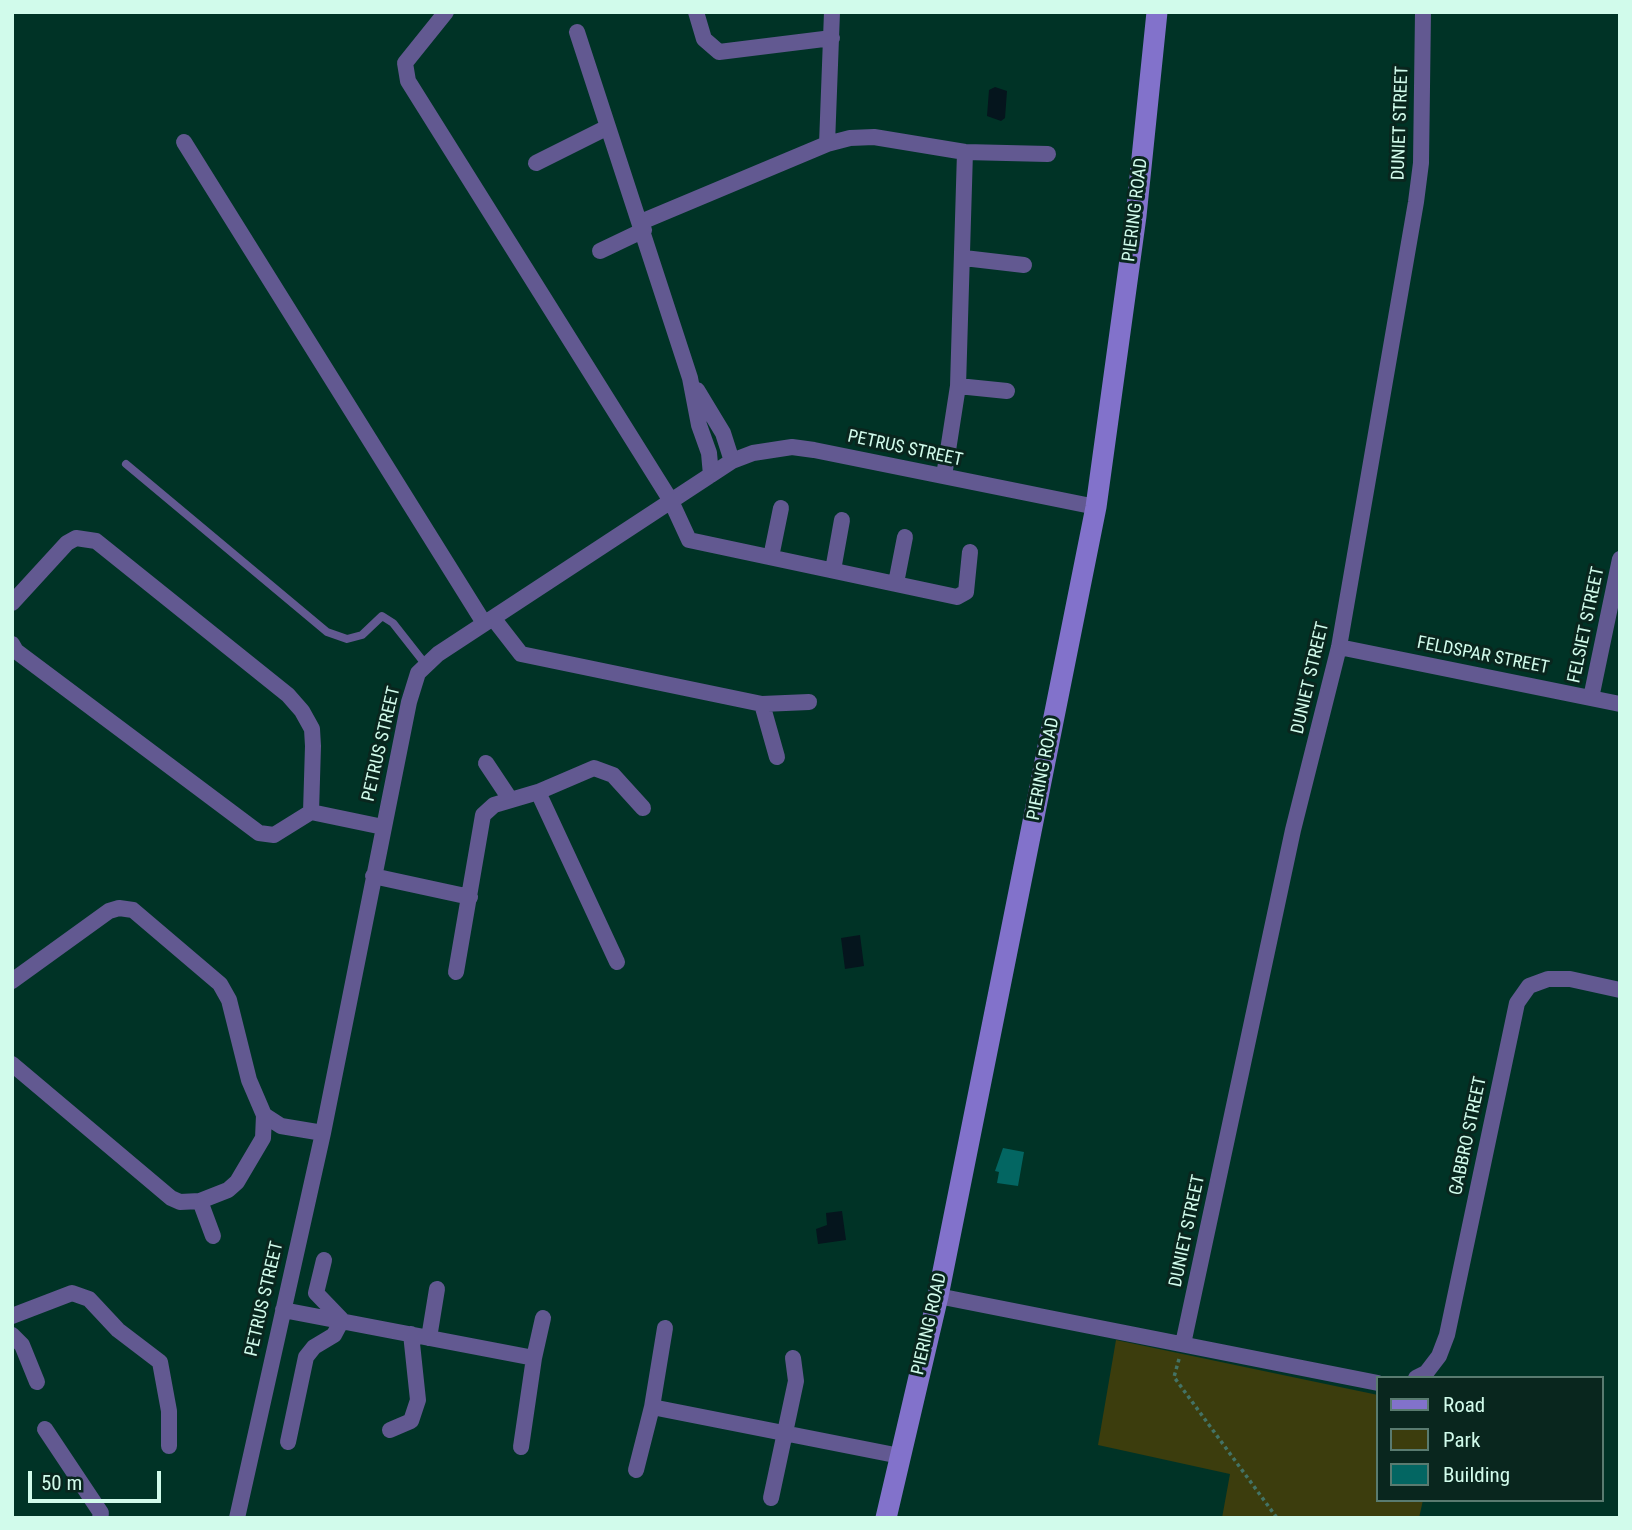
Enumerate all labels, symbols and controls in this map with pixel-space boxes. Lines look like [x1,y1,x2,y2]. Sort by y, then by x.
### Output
street label: DUNIET STREET [1388,65,1414,181]
street label: PIERING ROAD [1119,157,1153,263]
street label: PETRUS STREET [845,426,965,472]
street label: FELSIET STREET [1564,565,1610,685]
street label: DUNIET STREET [1288,620,1334,736]
street label: FELDSPAR STREET [1415,633,1551,679]
street label: PETRUS STREET [358,684,406,804]
street label: PIERING ROAD [1023,716,1065,822]
street label: GABBRO STREET [1446,1075,1492,1197]
street label: DUNIET STREET [1166,1173,1210,1289]
street label: PETRUS STREET [241,1239,289,1359]
street label: PIERING ROAD [908,1271,952,1377]
legend [1376,1376,1604,1502]
text: Road [1443,1393,1485,1417]
text: Park [1443,1428,1480,1452]
scale bar [32,1456,164,1500]
text: Building [1443,1463,1510,1487]
text: 50 m [41,1471,82,1495]

